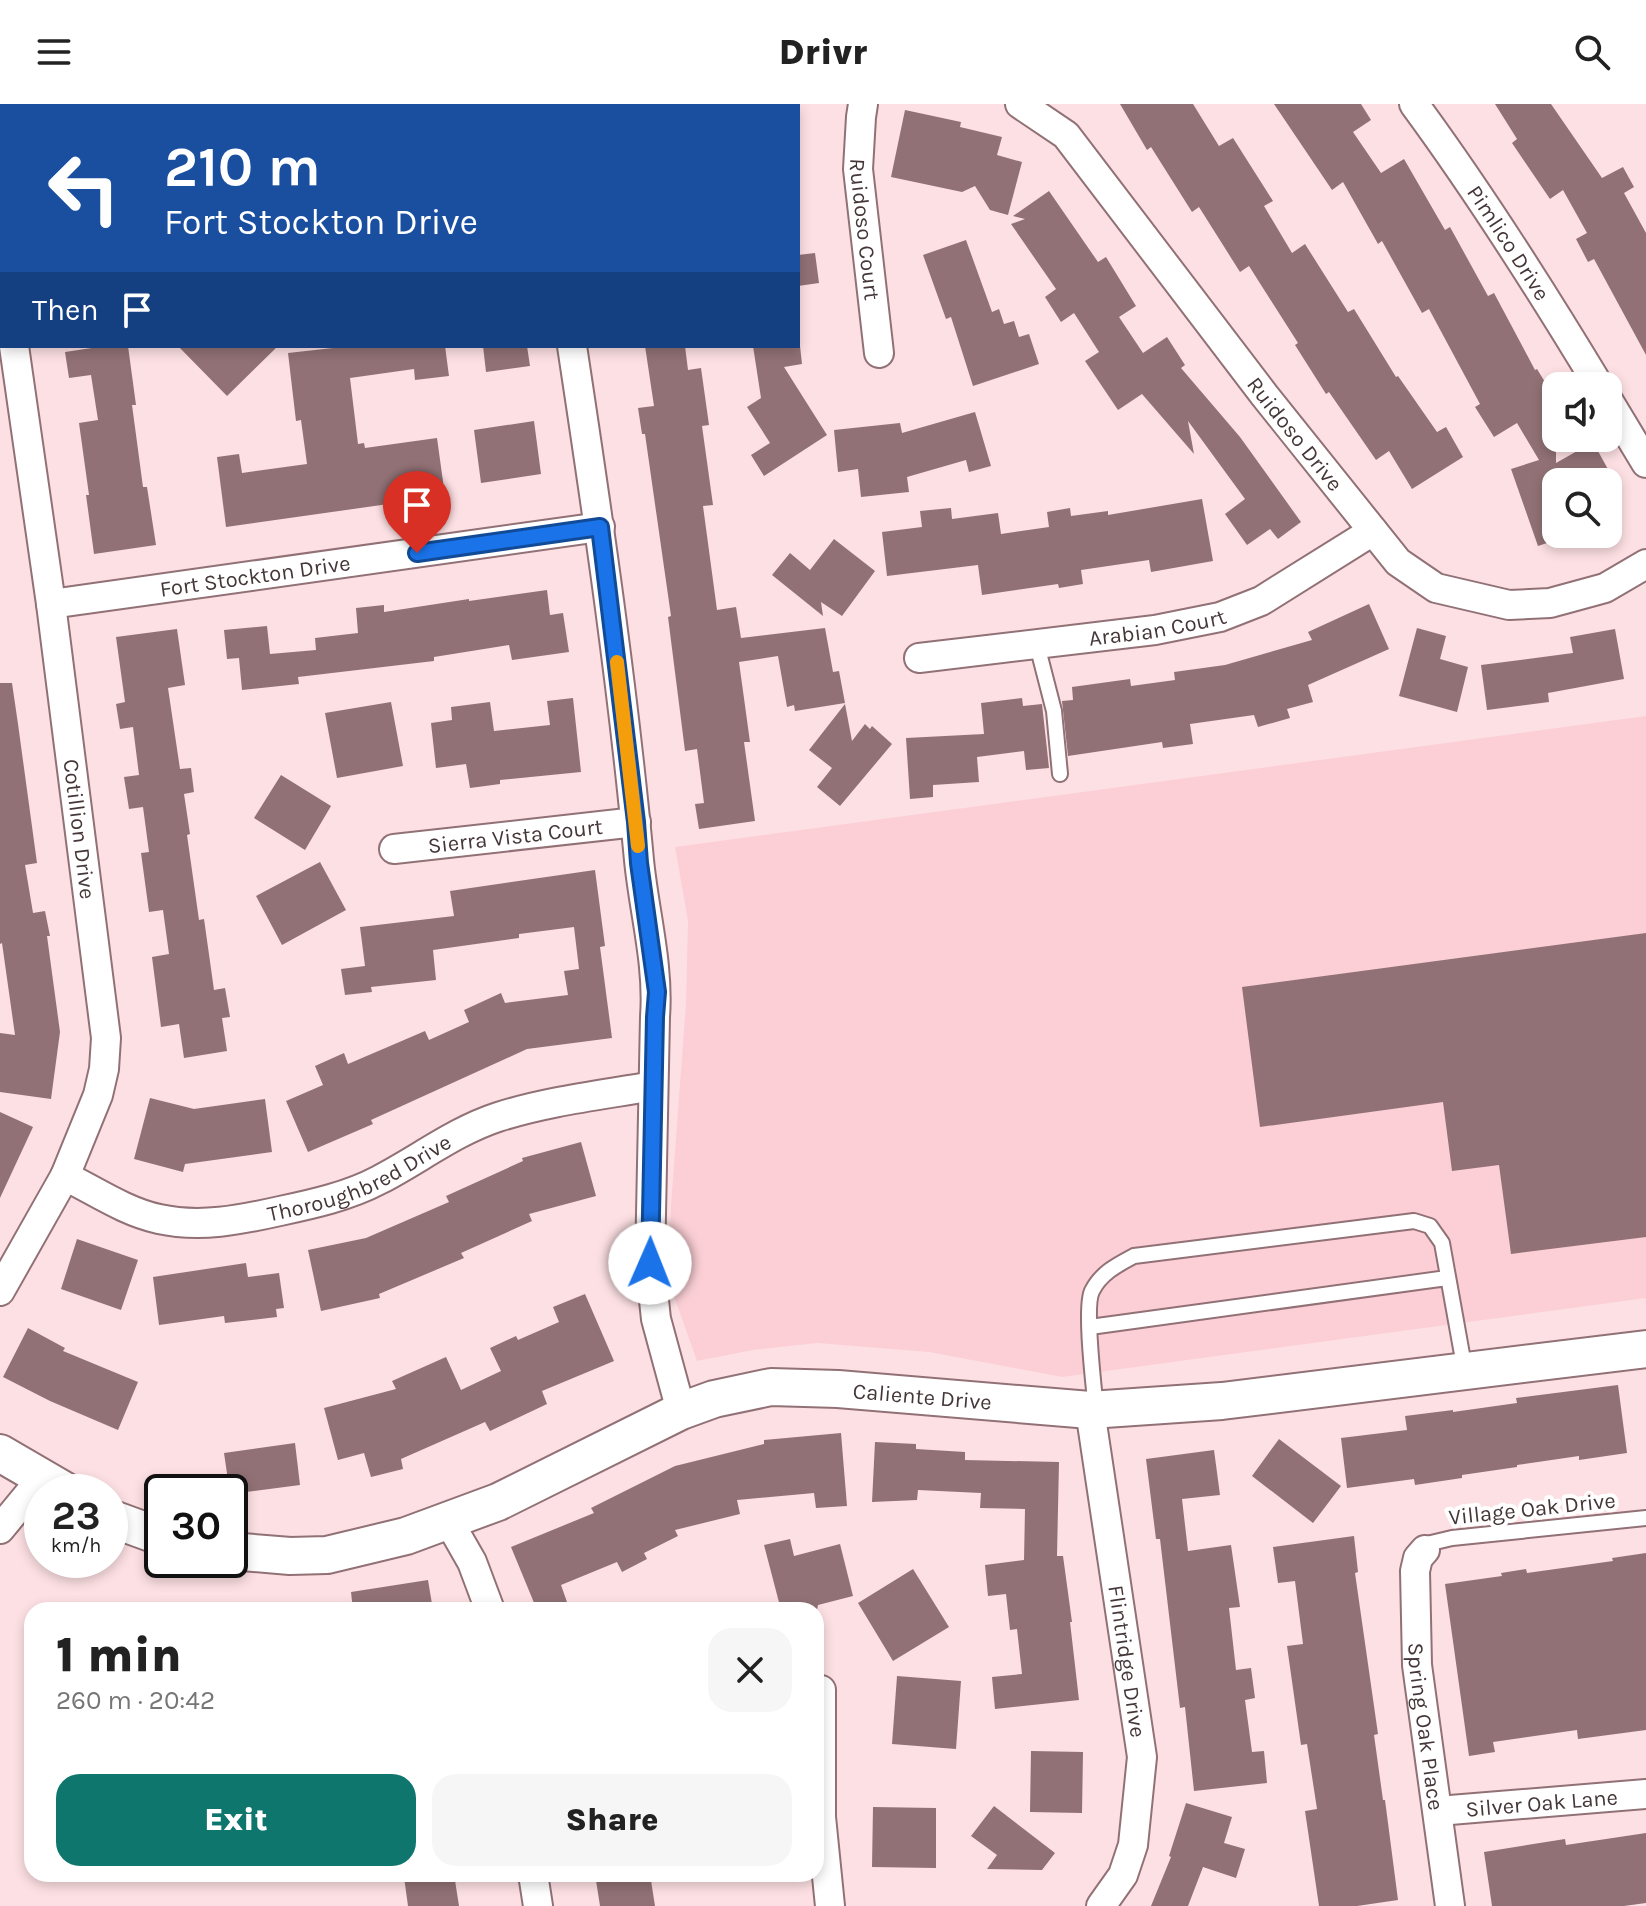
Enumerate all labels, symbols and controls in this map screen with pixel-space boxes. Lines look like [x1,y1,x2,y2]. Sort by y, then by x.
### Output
icon: menu [32,30,76,74]
icon: search [1570,30,1614,74]
text: Drivr [779,31,867,73]
text: 210 m [164,134,321,199]
icon: left [32,136,136,240]
street label: Ruidoso Court [844,158,885,302]
street label: Pimlico Drive [1461,181,1555,305]
text: Fort Stockton Drive [164,201,478,243]
icon: arrive [115,288,159,332]
text: Then [32,292,99,328]
street label: Ruidoso Drive [1241,372,1348,497]
map controls [1542,372,1622,548]
button: sound [1542,372,1622,452]
button: search [1542,468,1622,548]
pin [383,471,451,553]
icon: arrive [395,483,439,527]
street label: Fort Stockton Drive [158,550,352,603]
street label: Arabian Court [1087,604,1230,652]
street label: Cotillion Drive [58,758,101,901]
street label: Sierra Vista Court [427,814,604,859]
street label: Thoroughbred Drive [265,1129,456,1227]
position arrow [608,1221,692,1305]
street label: Caliente Drive [852,1378,993,1416]
speed limit sign: 30 [144,1474,248,1578]
street label: Village Oak Drive [1447,1487,1617,1531]
text: 23 [51,1492,101,1539]
text: km/h [51,1534,101,1557]
street label: Flintridge Drive [1102,1583,1151,1739]
text: 1 min [56,1627,182,1683]
button: close [708,1628,792,1712]
street label: Spring Oak Place [1403,1642,1449,1812]
text: 260 m · 20:42 [56,1685,215,1716]
button: Exit [56,1774,416,1866]
button: Share [432,1774,792,1866]
street label: Silver Oak Lane [1465,1784,1619,1823]

